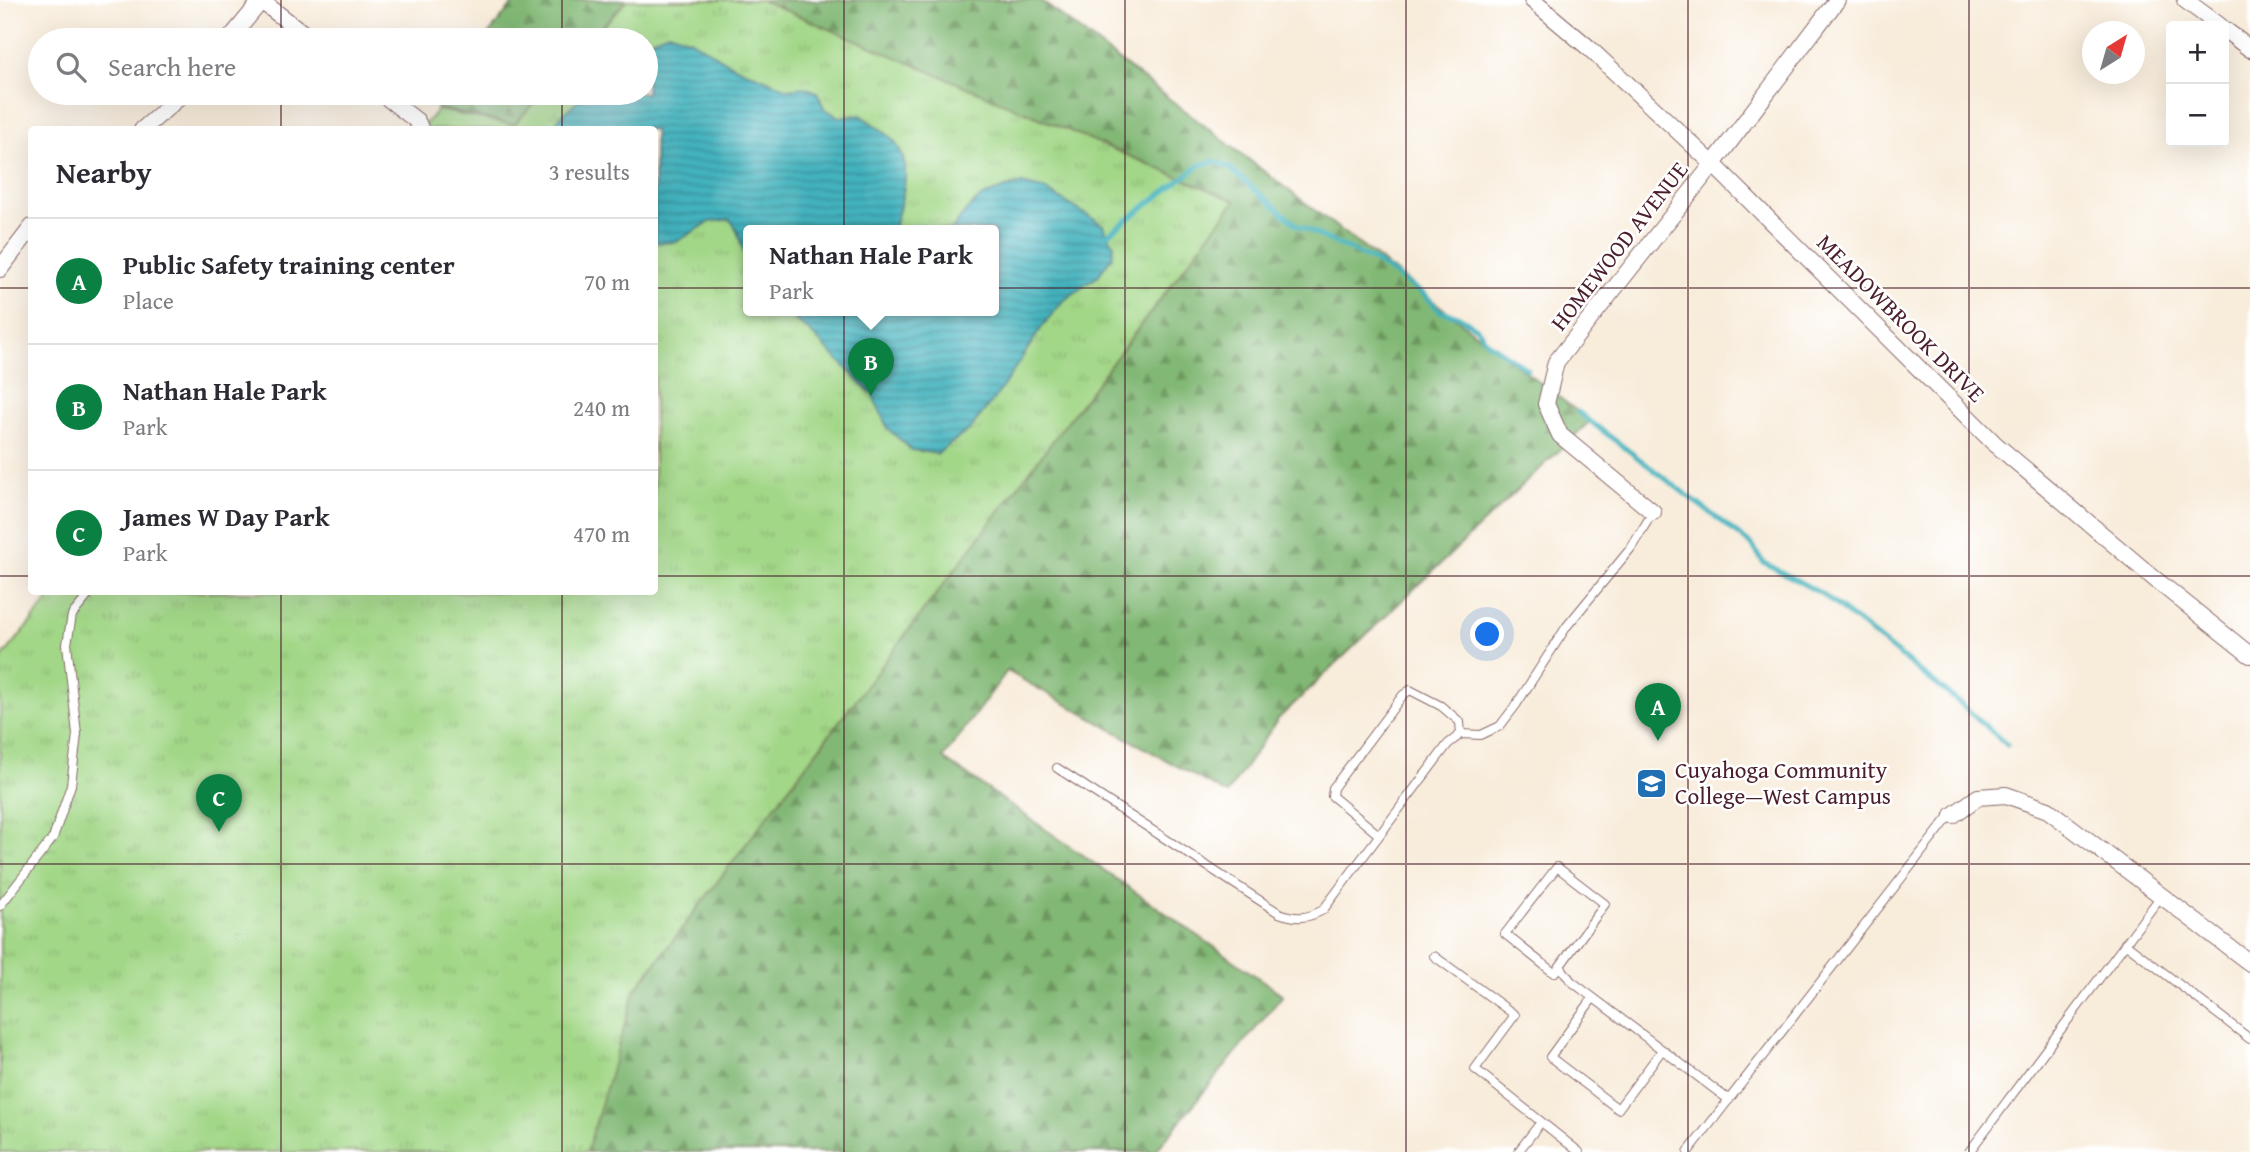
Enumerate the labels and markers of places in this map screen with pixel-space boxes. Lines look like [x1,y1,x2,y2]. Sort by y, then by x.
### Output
pin: B [848,338,894,396]
pin: A [1635,683,1681,741]
place label: Cuyahoga Community College—West Campus [1675,753,1891,812]
school or university icon: Cuyahoga Community College—West Campus [1635,766,1669,800]
pin: C [196,774,242,832]

